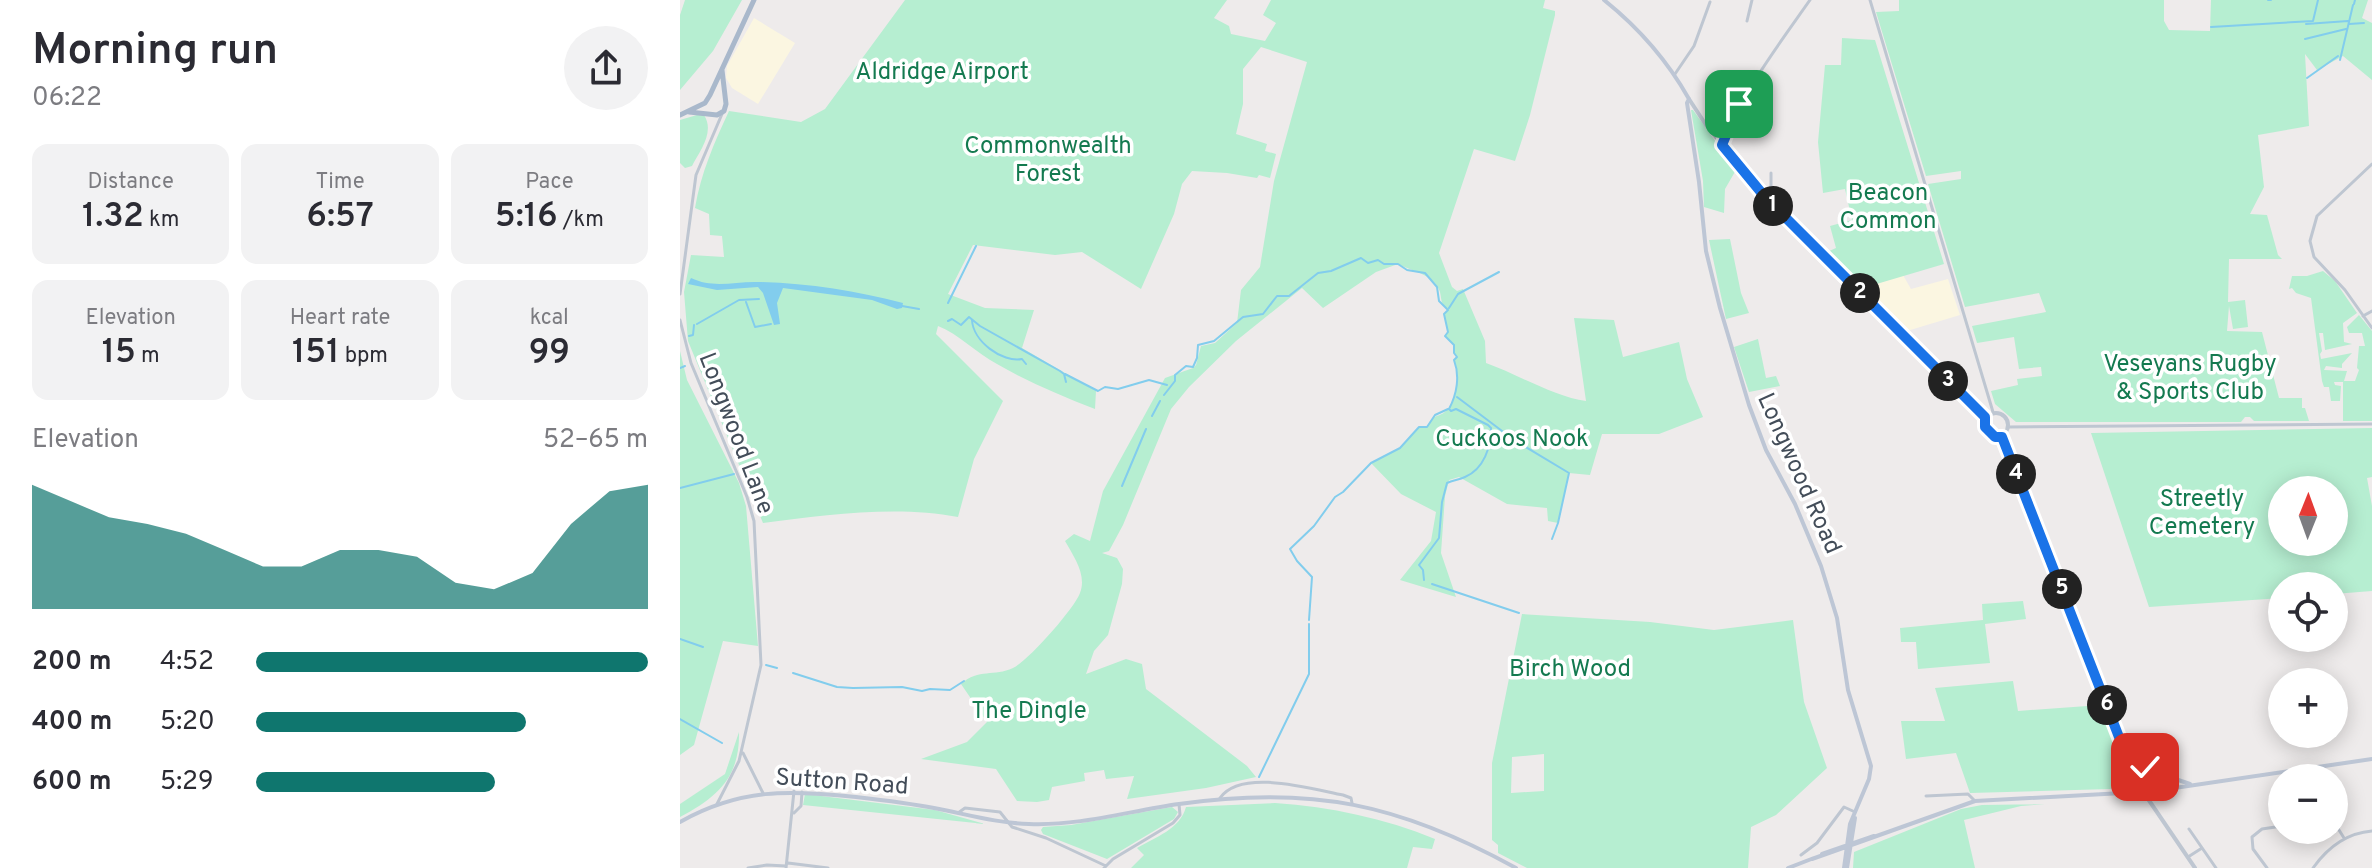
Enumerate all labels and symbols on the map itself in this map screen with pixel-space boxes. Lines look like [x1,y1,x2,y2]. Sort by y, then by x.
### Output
park label: Aldridge Airport [855,58,1029,88]
pin [1705,70,1773,138]
park label: Commonwealth Forest [964,132,1132,190]
park label: Beacon Common [1839,179,1937,237]
pin: 1 [1753,186,1793,226]
pin: 2 [1840,273,1880,313]
street label: Longwood Lane [691,349,780,519]
park label: Veseyans Rugby & Sports Club [2103,350,2277,408]
pin: 3 [1928,361,1968,401]
street label: Longwood Road [1749,389,1847,559]
park label: Cuckoos Nook [1435,425,1589,455]
pin: 4 [1996,454,2036,494]
north arrow [2268,476,2348,556]
park label: Streetly Cemetery [2149,485,2255,543]
pin: 5 [2042,569,2082,609]
park label: Birch Wood [1509,655,1631,685]
pin: 6 [2087,685,2127,725]
park label: The Dingle [971,697,1087,727]
pin [2111,733,2179,801]
street label: Sutton Road [774,763,909,803]

